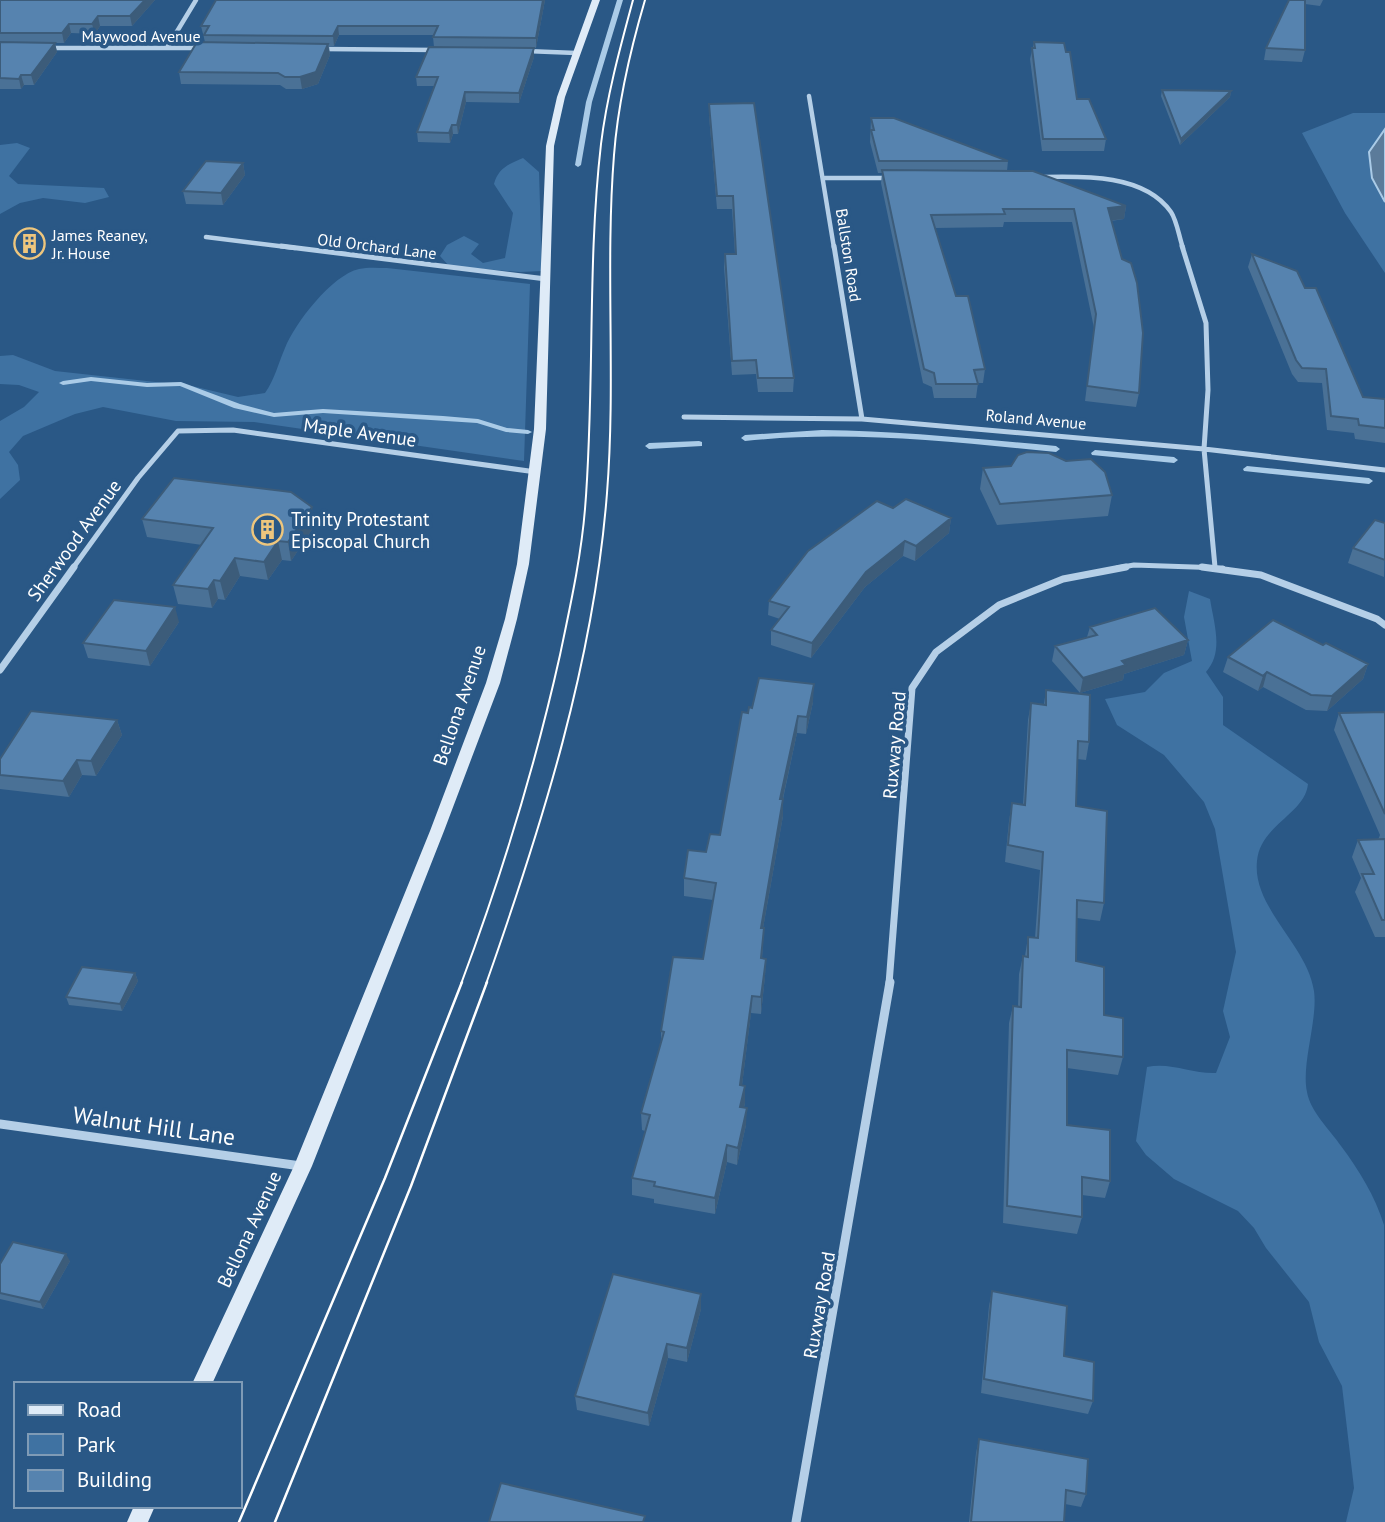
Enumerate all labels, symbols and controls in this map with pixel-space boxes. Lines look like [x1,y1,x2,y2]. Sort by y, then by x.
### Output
street label: Maywood Avenue [81,26,201,46]
street label: Ballston Road [832,207,866,303]
place label: James Reaney, Jr. House [51,225,148,263]
building icon: James Reaney, Jr. House [12,227,46,261]
street label: Old Orchard Lane [316,229,438,263]
street label: Roland Avenue [985,405,1087,433]
street label: Maple Avenue [302,412,418,452]
street label: Sherwood Avenue [22,474,126,606]
place label: Trinity Protestant Episcopal Church [291,507,430,553]
building icon: Trinity Protestant Episcopal Church [251,513,285,547]
street label: Bellona Avenue [427,642,491,768]
street label: Ruxway Road [877,690,911,800]
street label: Walnut Hill Lane [71,1100,237,1151]
street label: Bellona Avenue [212,1167,286,1291]
street label: Ruxway Road [798,1250,840,1360]
legend [14,1382,242,1508]
text: Road [77,1396,121,1423]
text: Park [77,1431,116,1458]
text: Building [77,1466,152,1493]

